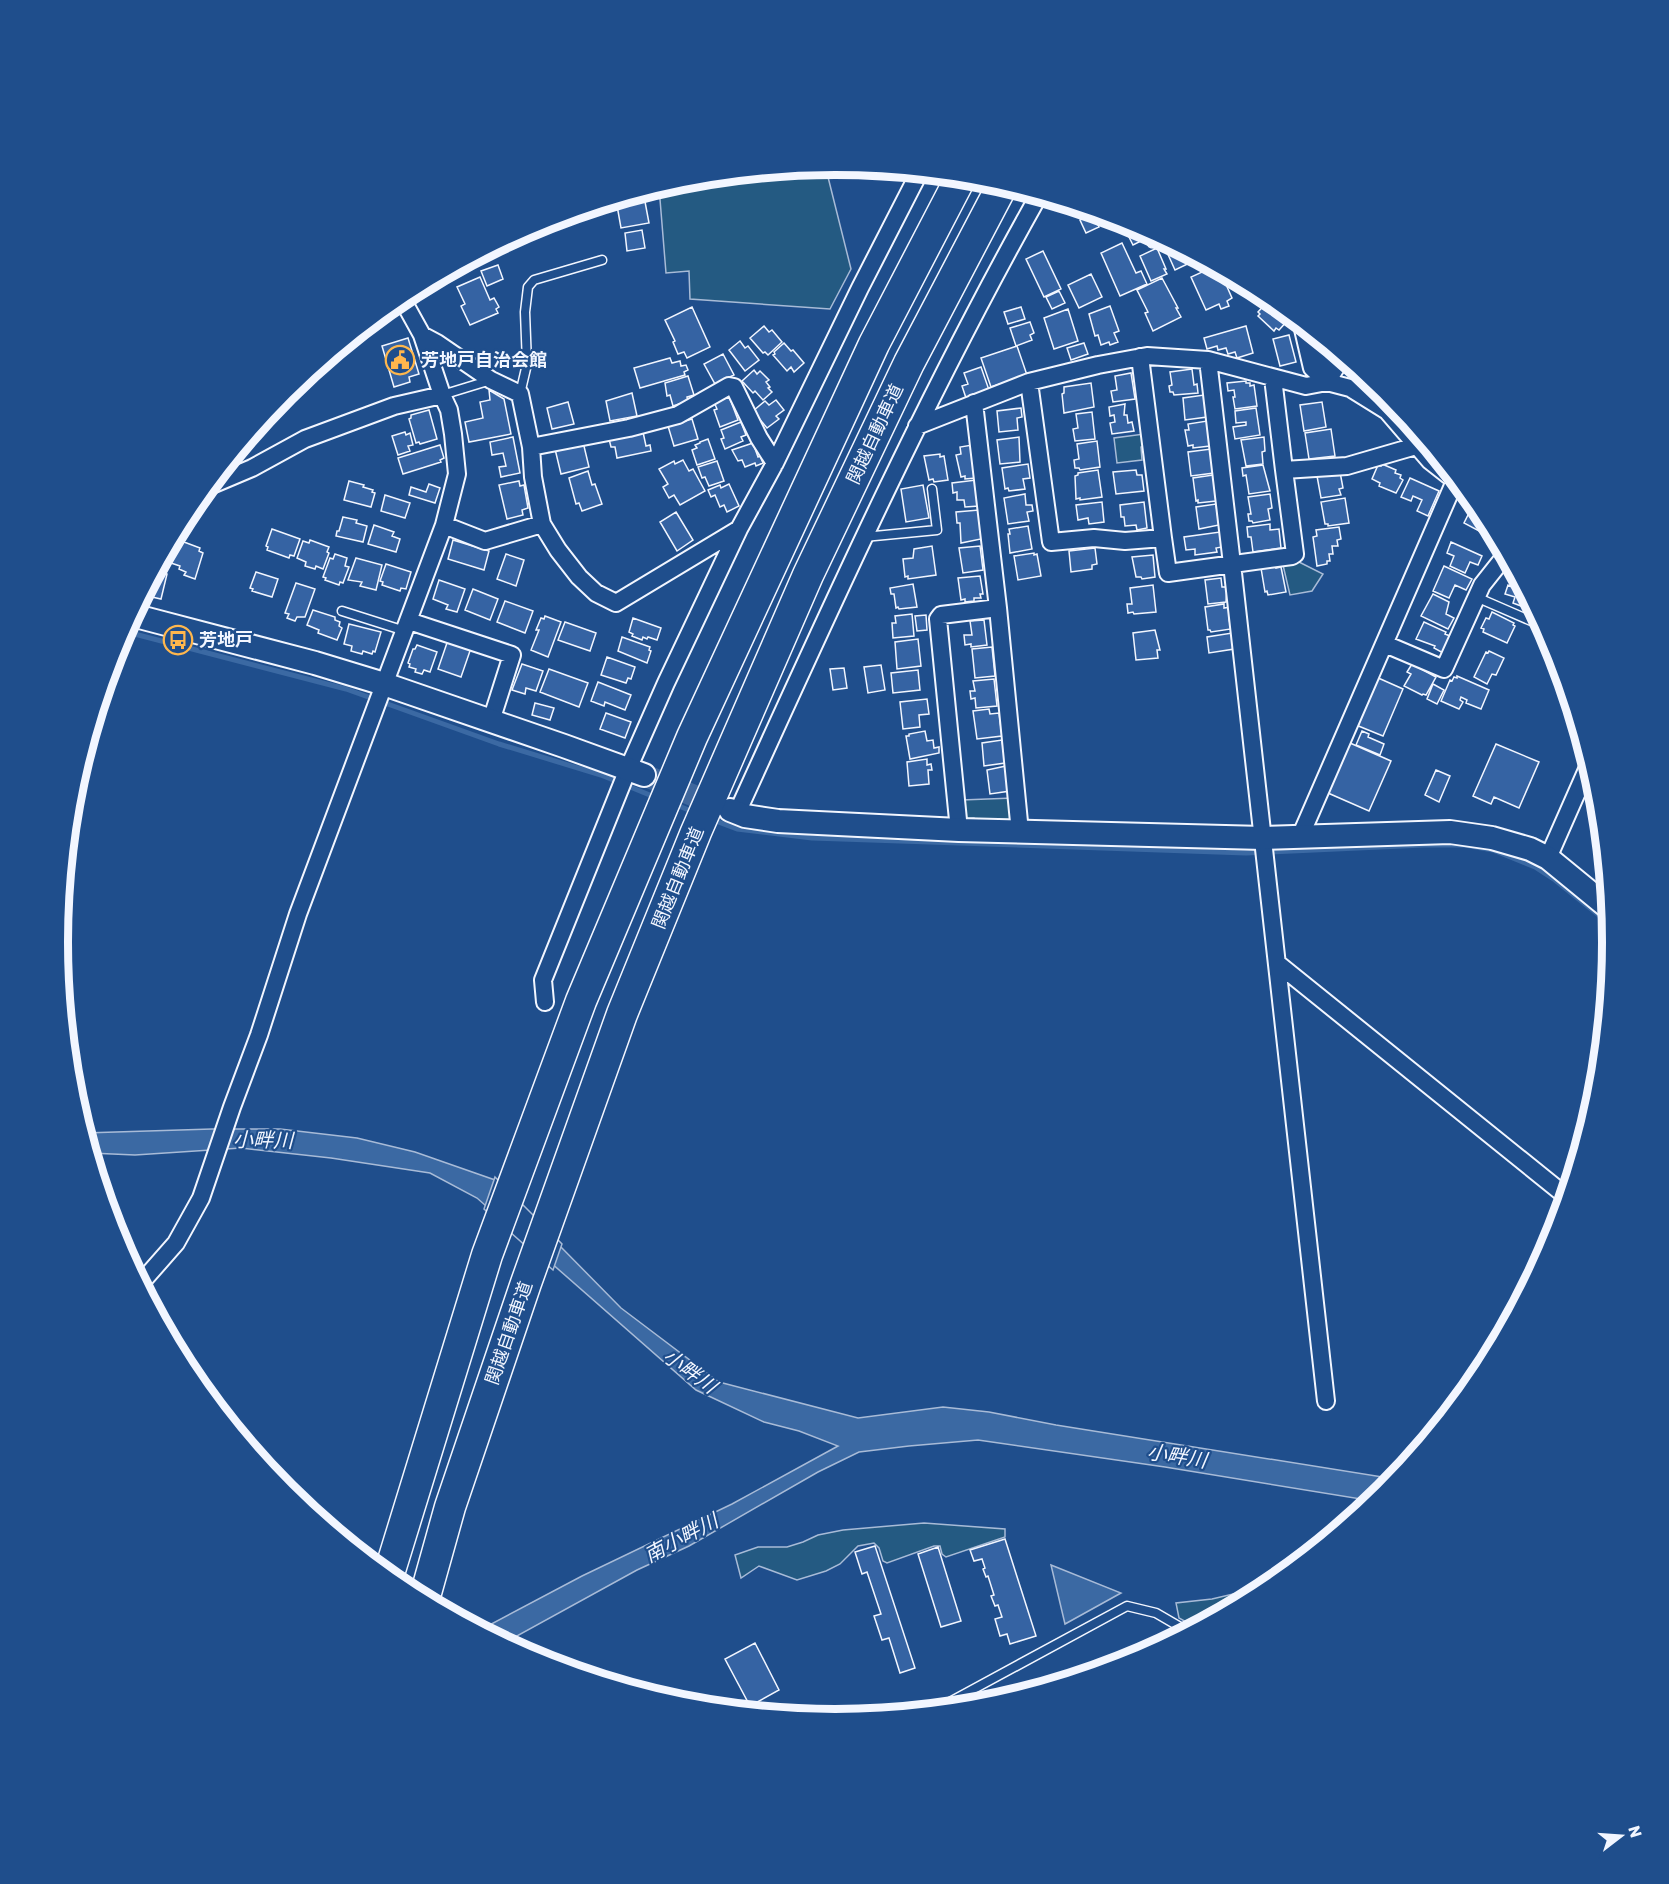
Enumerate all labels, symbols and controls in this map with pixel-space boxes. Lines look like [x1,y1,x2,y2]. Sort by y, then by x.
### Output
public building icon: 芳地戸自治会館 [384,344,416,376]
place label: 芳地戸自治会館 [421,349,547,371]
street label: 関越自動車道 [842,380,908,488]
bus stop icon: 芳地戸 [162,624,194,656]
place label: 芳地戸 [199,629,253,651]
street label: 関越自動車道 [648,824,708,932]
water label: 小畔川 [233,1127,295,1153]
street label: 関越自動車道 [481,1278,537,1388]
water label: 小畔川 [659,1344,723,1400]
water label: 小畔川 [1145,1439,1210,1473]
water label: 南小畔川 [640,1508,724,1567]
north arrow [1591,1806,1651,1866]
text: N [1624,1823,1646,1840]

